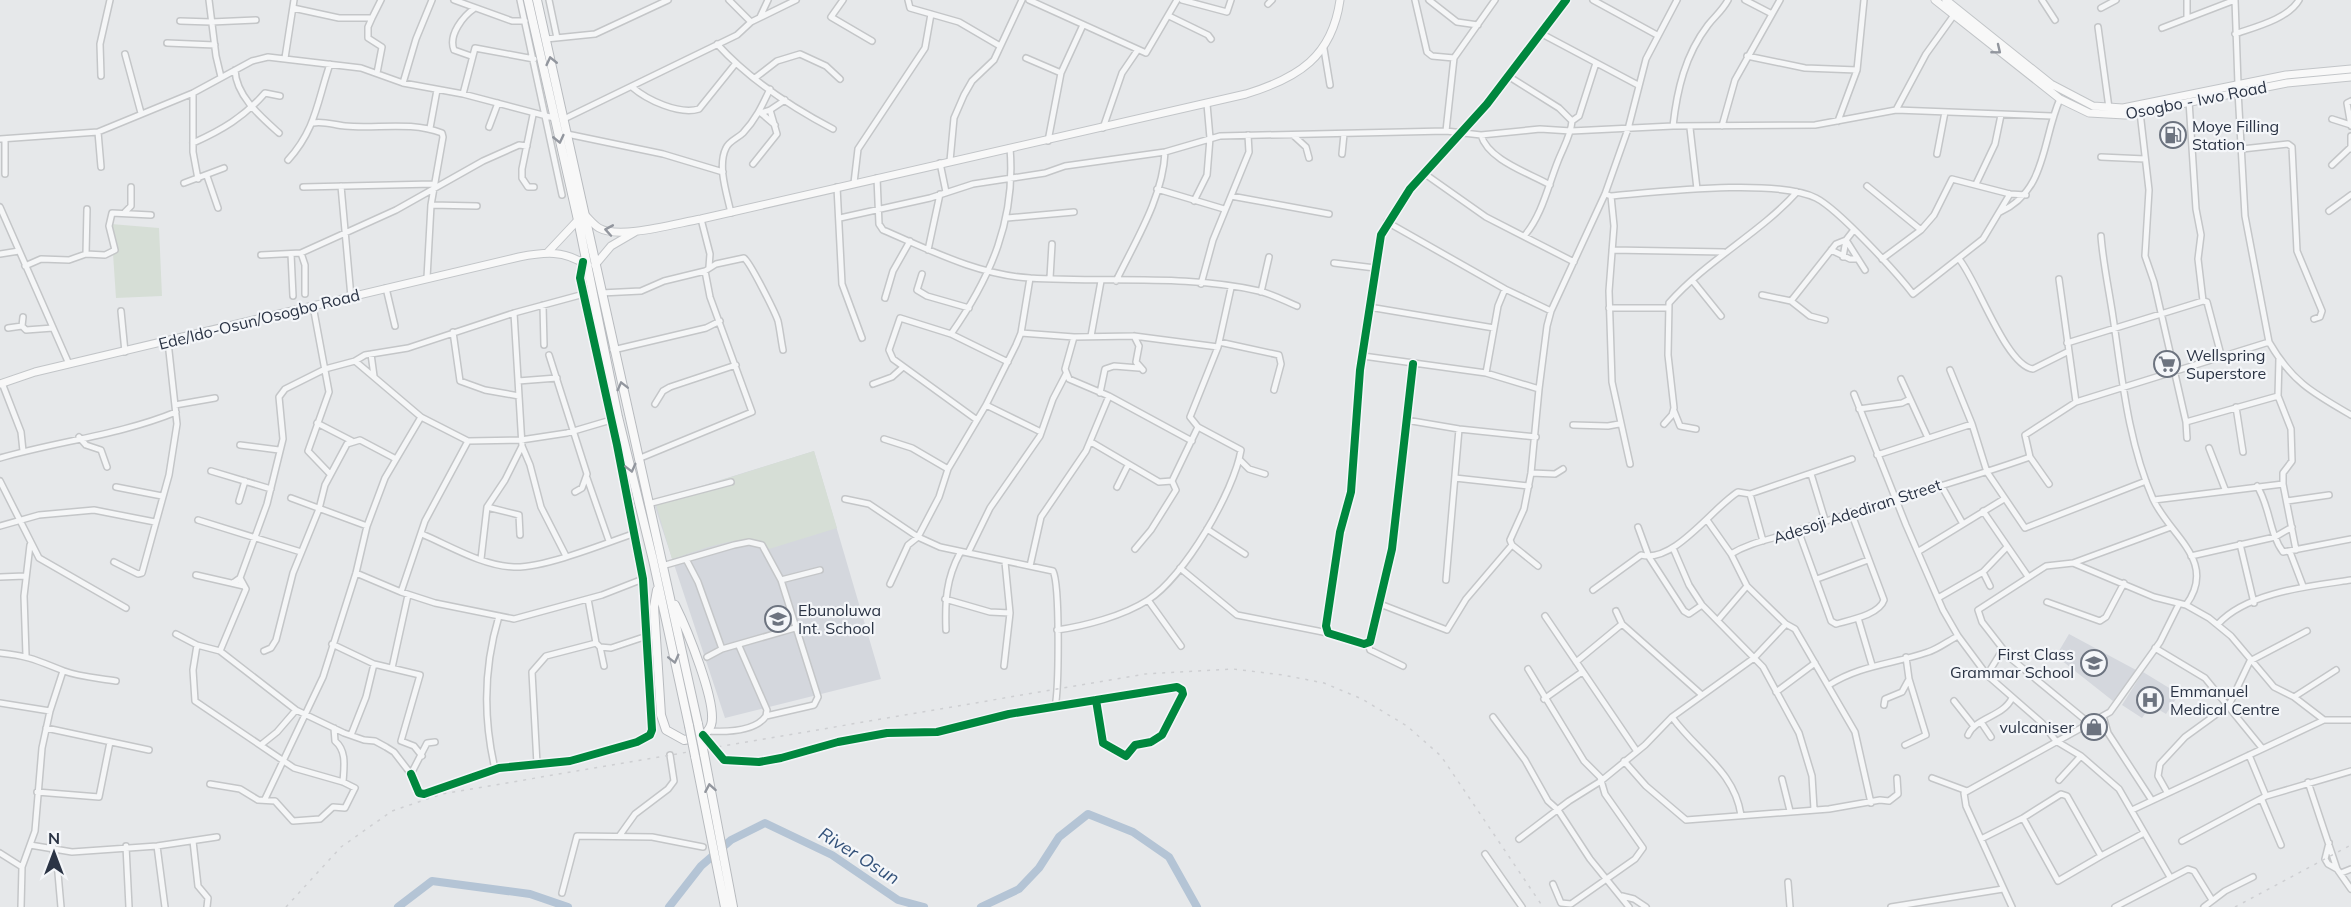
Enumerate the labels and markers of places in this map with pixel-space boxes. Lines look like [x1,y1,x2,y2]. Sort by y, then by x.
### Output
place label: Moye Filling Station [2192,116,2279,154]
fuel station icon: Moye Filling Station [2158,120,2188,150]
place label: Wellspring Superstore [2186,345,2266,383]
supermarket icon: Wellspring Superstore [2152,349,2182,379]
place label: Ebunoluwa Int. School [798,600,881,638]
school or university icon: Ebunoluwa Int. School [763,604,793,634]
place label: First Class Grammar School [1950,644,2074,682]
school or university icon: First Class Grammar School [2079,648,2109,678]
place label: Emmanuel Medical Centre [2170,681,2280,719]
hospital icon: Emmanuel Medical Centre [2135,685,2165,715]
shop icon: vulcaniser [2079,712,2109,742]
place label: vulcaniser [1999,717,2074,737]

